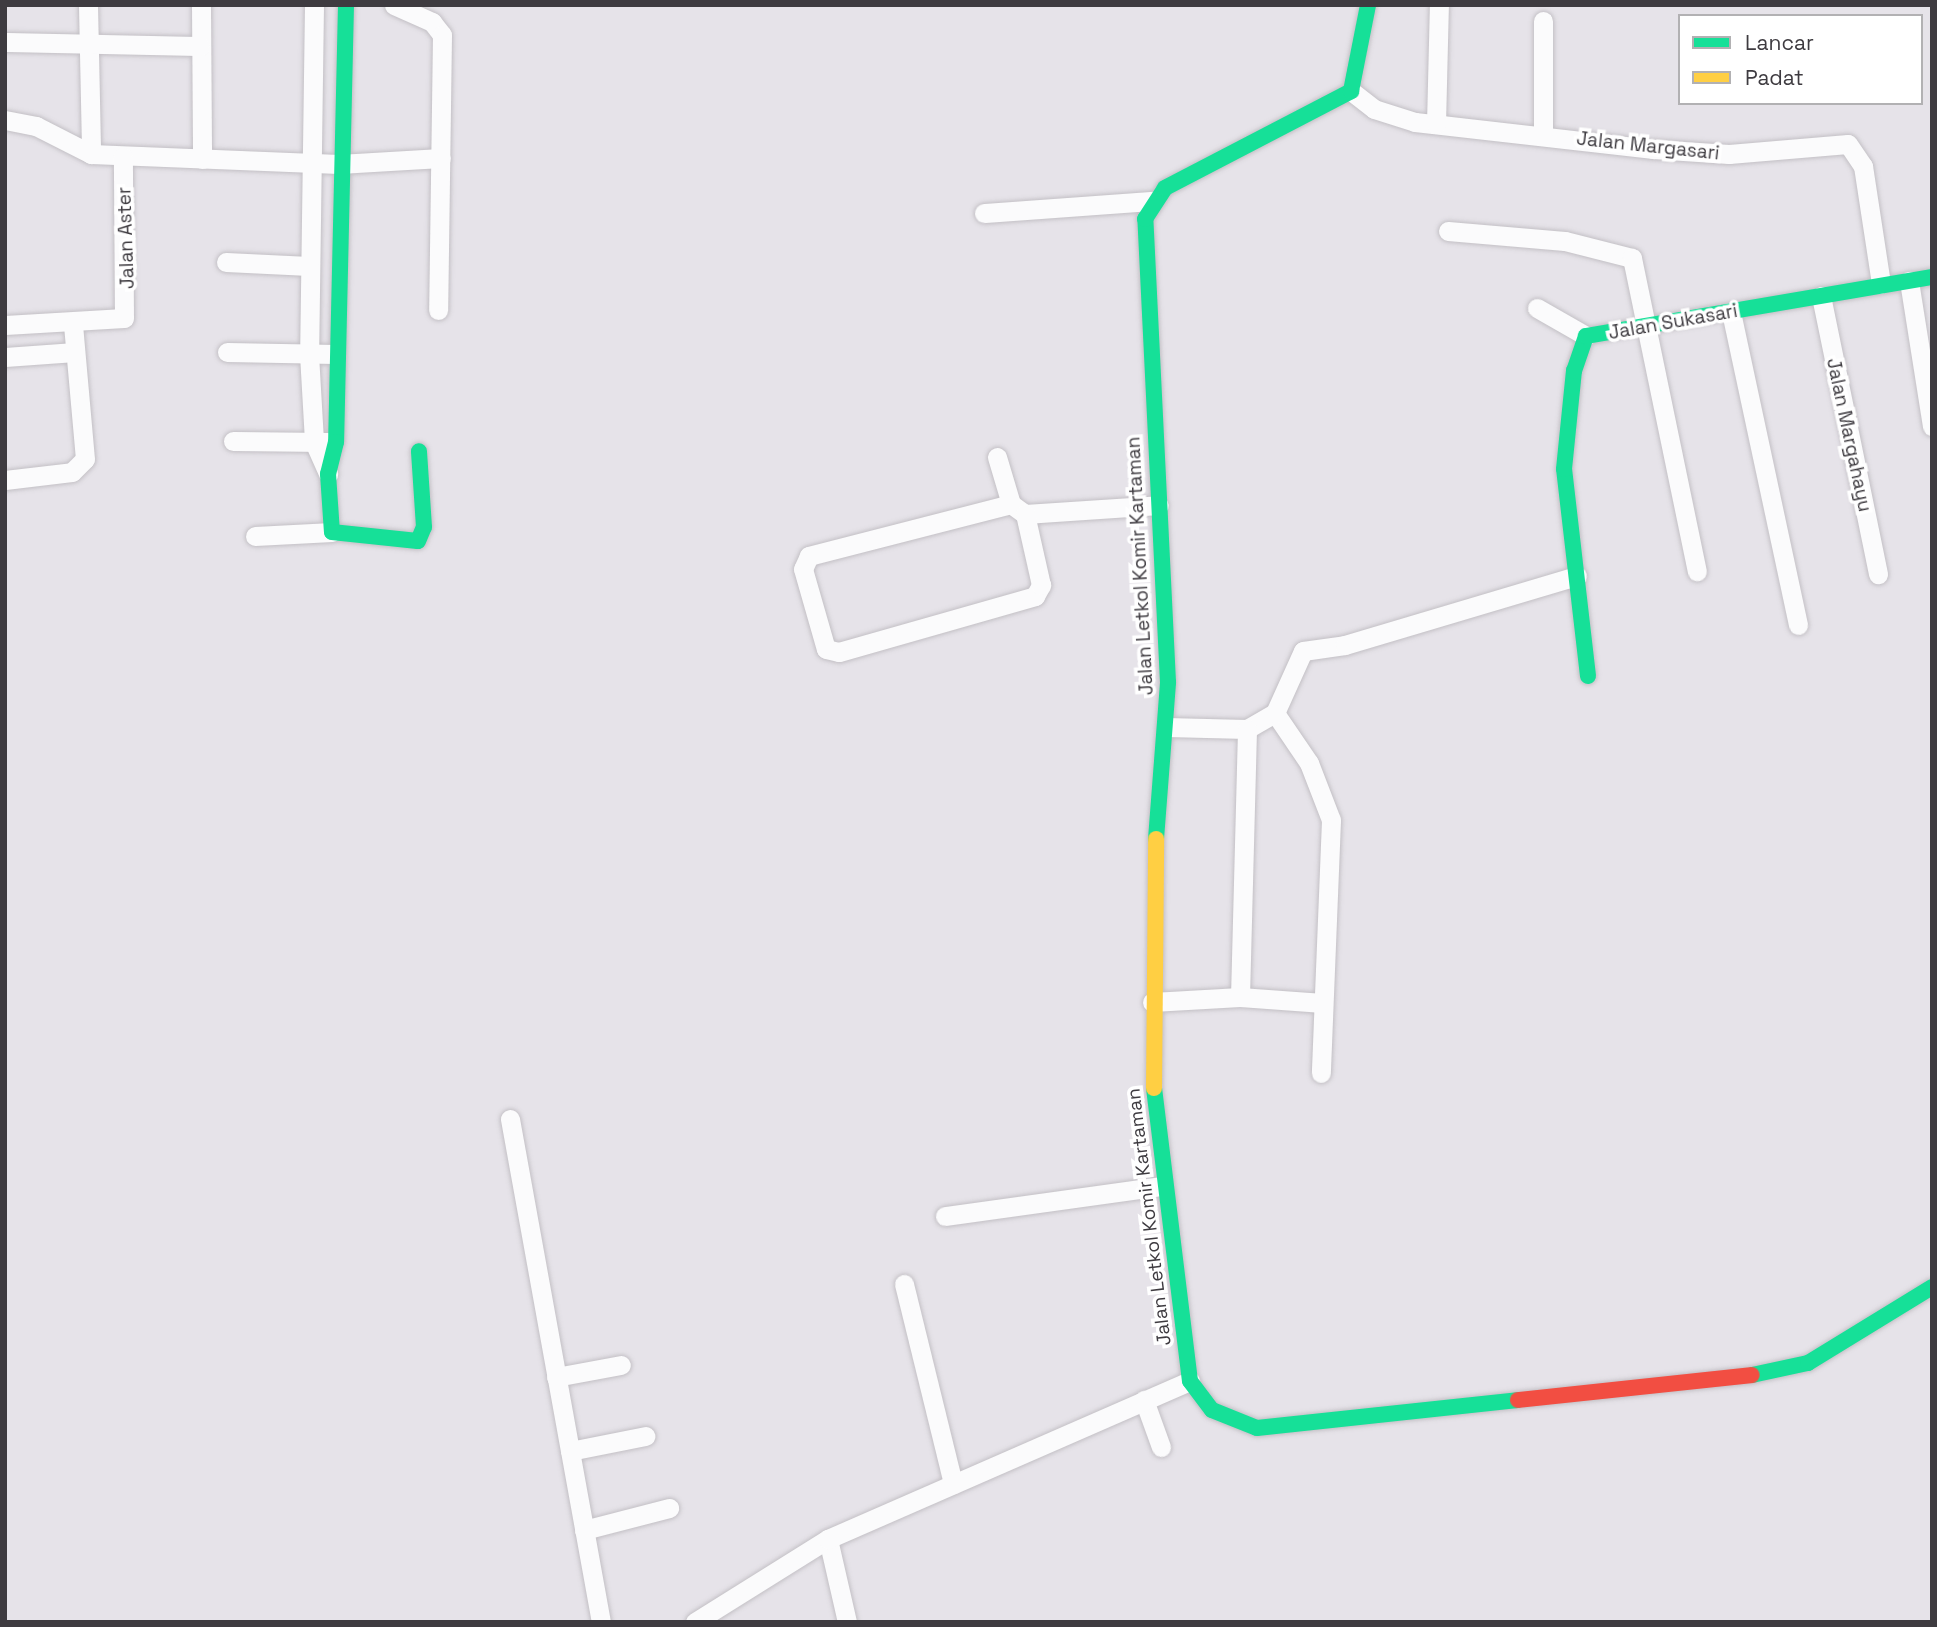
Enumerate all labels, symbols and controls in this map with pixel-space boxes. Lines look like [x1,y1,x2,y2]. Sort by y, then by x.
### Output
legend [1678,14,1923,105]
text: Lancar [1745,29,1814,56]
text: Padat [1745,64,1804,91]
street label: Jalan Margasari [1575,127,1721,165]
street label: Jalan Aster [113,186,139,290]
street label: Jalan Sukasari [1607,299,1739,345]
street label: Jalan Margahayu [1822,356,1876,514]
street label: Jalan Letkol Komir Kartaman [1122,436,1158,696]
street label: Jalan Letkol Komir Kartaman [1122,1087,1176,1347]

